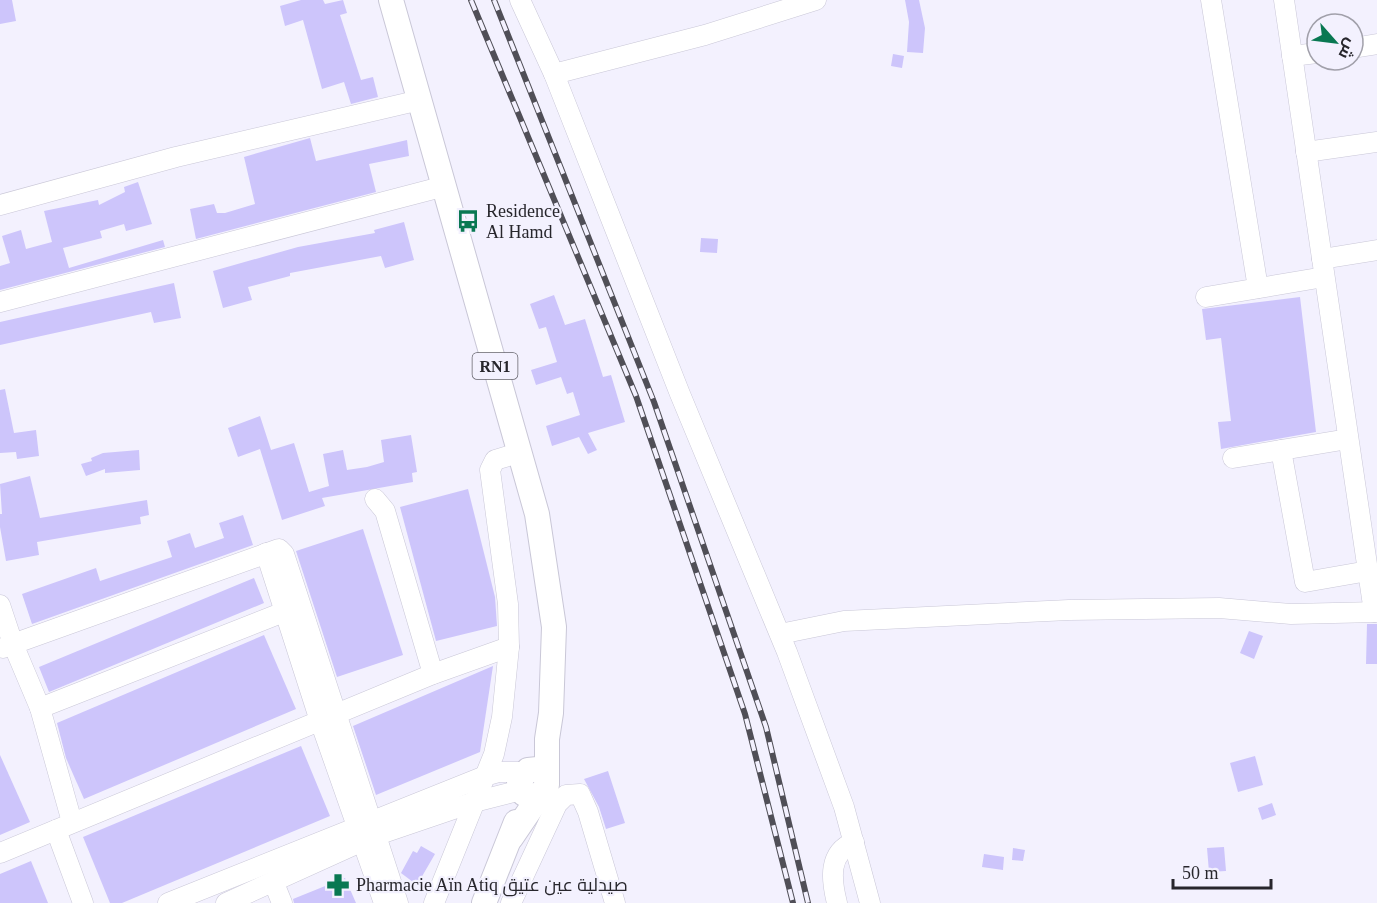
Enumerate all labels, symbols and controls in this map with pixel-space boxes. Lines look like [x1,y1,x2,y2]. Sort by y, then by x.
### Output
north arrow [1305,12,1365,72]
text: ش [1335,35,1360,62]
place label: Residence Al Hamd [486,201,560,242]
bus stop icon: Residence Al Hamd [455,208,481,234]
road number: RN1 [472,353,518,379]
scale bar [1173,852,1270,890]
text: 50 m [1182,863,1219,883]
pharmacy icon: Pharmacie Aïn Atiq صيدلية عين عتيق [325,872,351,898]
place label: Pharmacie Aïn Atiq صيدلية عين عتيق [356,875,628,897]

